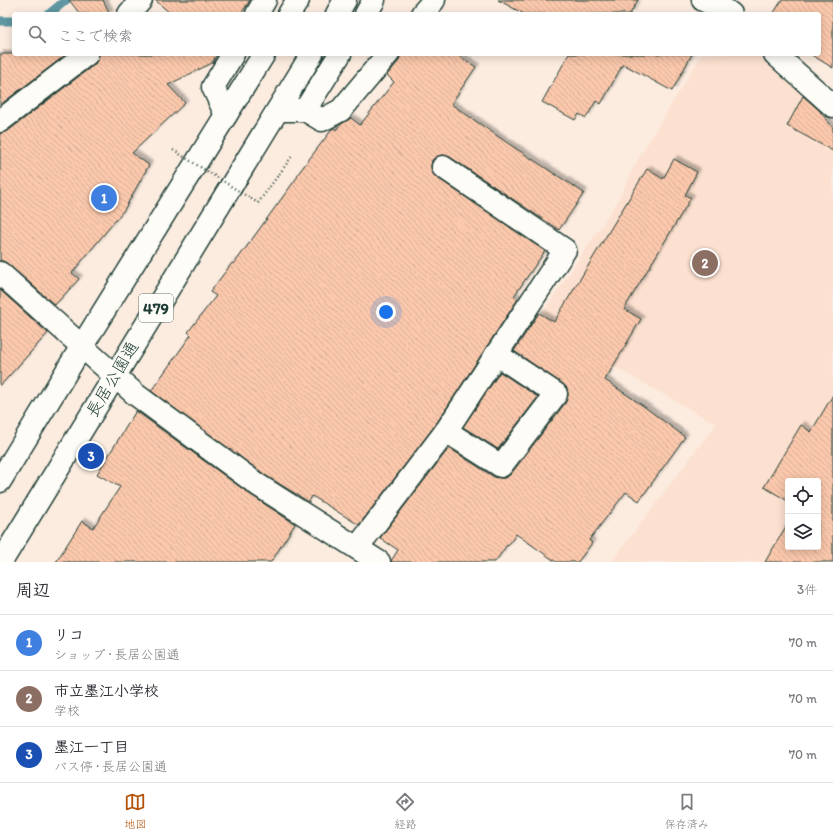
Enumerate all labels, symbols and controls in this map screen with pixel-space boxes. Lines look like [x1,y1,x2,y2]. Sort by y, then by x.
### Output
search box [12,12,821,56]
icon: search [26,23,48,45]
text: ここで検索 [58,27,133,45]
pin: 1 [91,183,117,213]
pin: 2 [692,248,718,278]
road number: 479 [139,294,173,322]
your location [376,302,396,322]
street label: 長居公園通 [82,337,142,421]
pin: 3 [78,441,104,471]
map controls [785,478,821,550]
button: locate [785,478,821,514]
button: layers [785,514,821,550]
text: 周辺 [16,580,50,600]
text: 3件 [797,582,817,597]
text: リコ [54,626,84,644]
text: 1 [26,635,32,650]
text: 70 m [789,635,817,650]
text: ショップ · 長居公園通 [54,647,179,662]
text: 市立墨江小学校 [54,682,159,700]
text: 2 [26,691,32,706]
text: 70 m [789,691,817,706]
text: 学校 [54,703,80,718]
text: 墨江一丁目 [54,738,129,756]
text: 3 [25,747,33,762]
text: 70 m [789,747,817,762]
text: バス停 · 長居公園通 [54,759,167,774]
tab: 地図 [124,791,146,831]
tab: 経路 [394,791,416,831]
tab: 保存済み [665,791,709,831]

